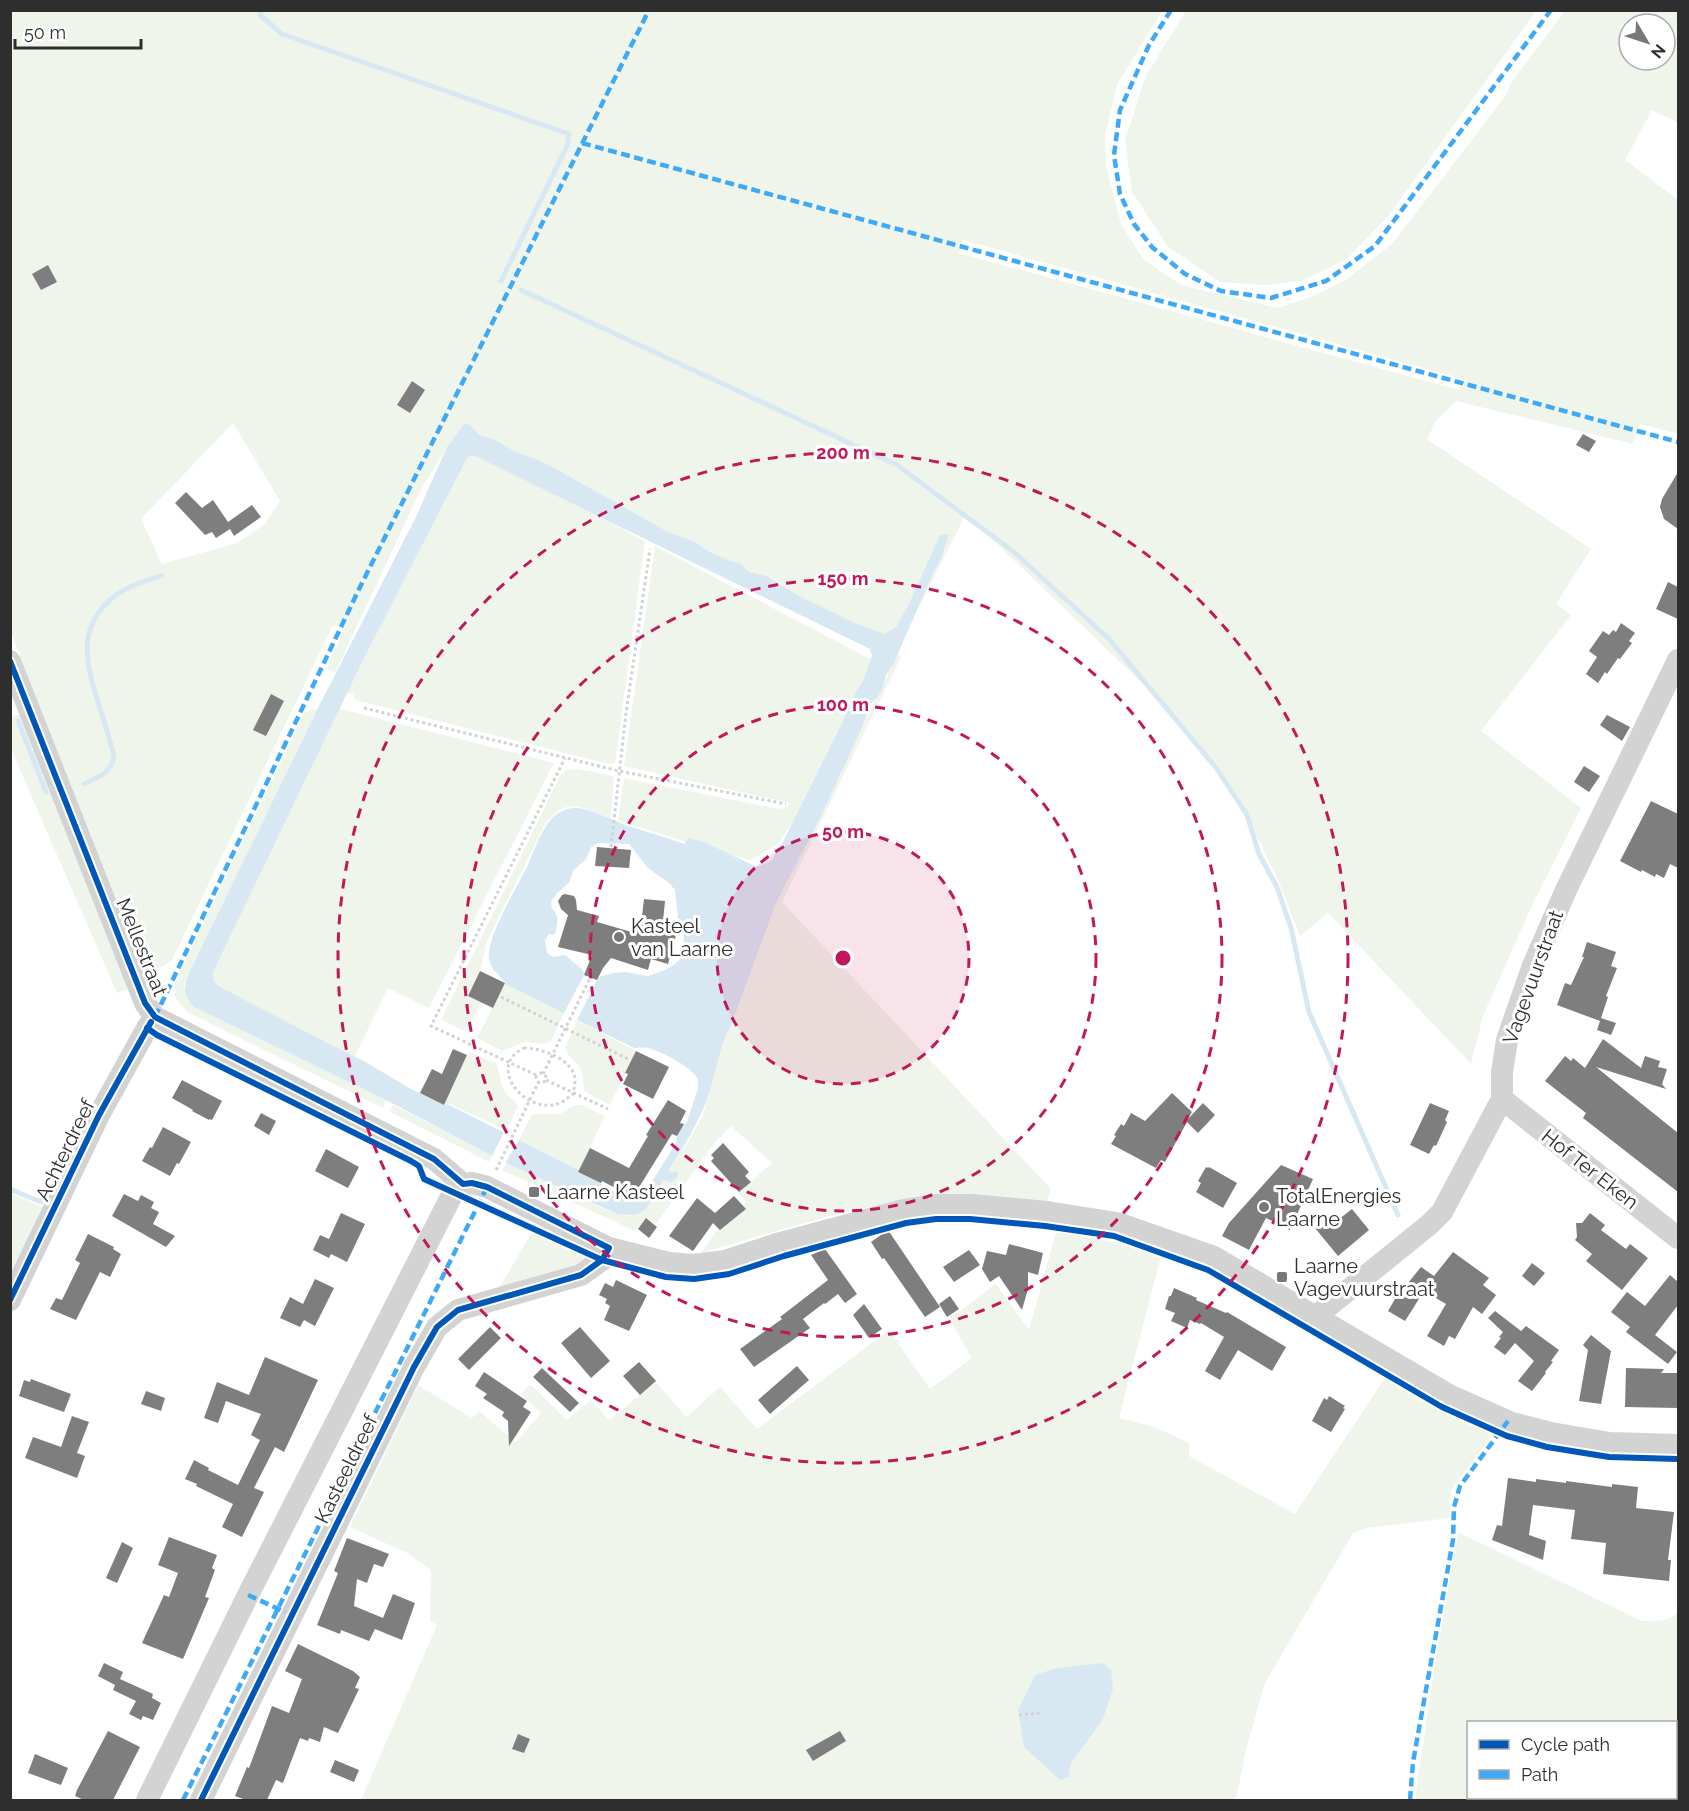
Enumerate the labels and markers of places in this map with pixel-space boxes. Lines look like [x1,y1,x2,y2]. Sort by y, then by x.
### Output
place label: Kasteel van Laarne [631,914,733,961]
marker: Kasteel van Laarne [612,930,626,944]
centre of rings [833,948,853,968]
place label: Laarne Kasteel [546,1180,684,1204]
place label: TotalEnergies Laarne [1276,1184,1401,1231]
marker: Laarne Kasteel [527,1185,541,1199]
marker: TotalEnergies Laarne [1257,1200,1271,1214]
place label: Laarne Vagevuurstraat [1294,1254,1435,1301]
marker: Laarne Vagevuurstraat [1275,1270,1289,1284]

